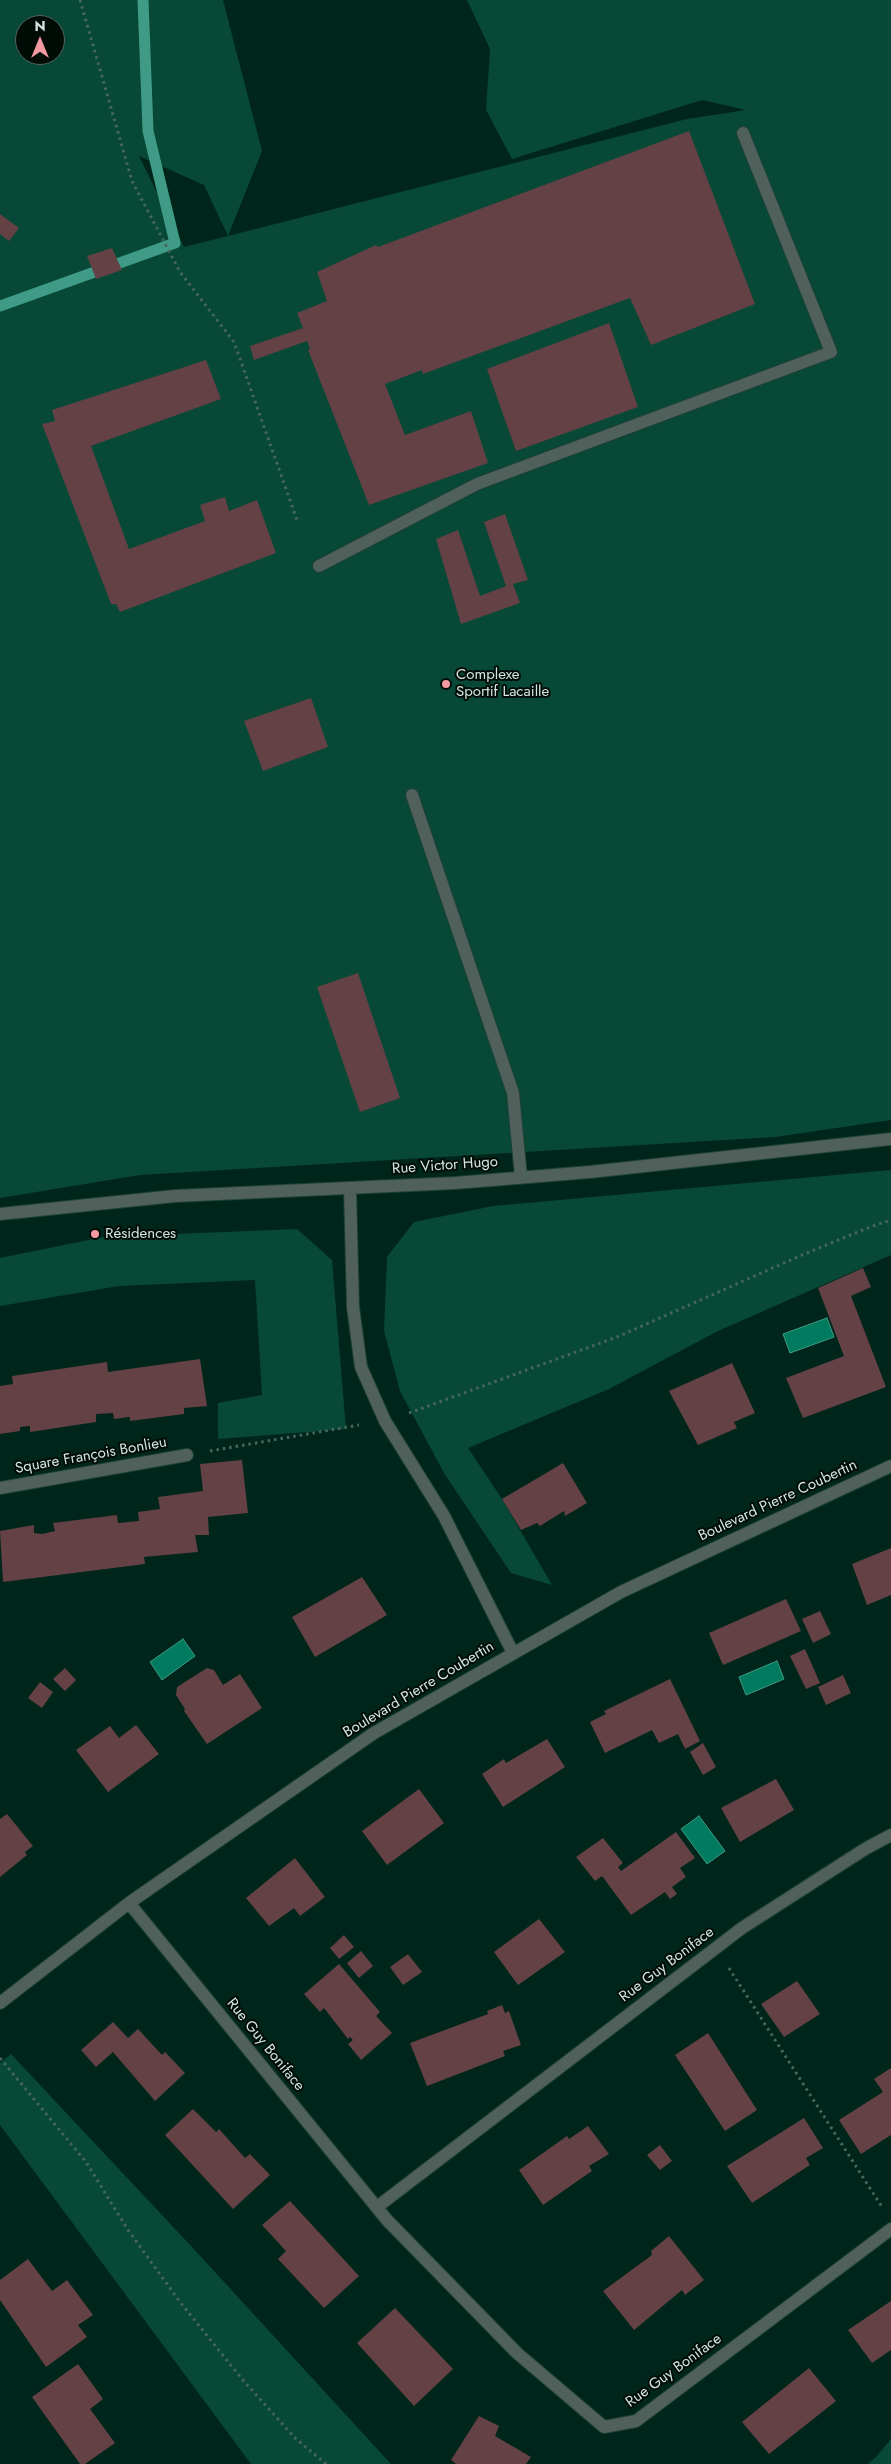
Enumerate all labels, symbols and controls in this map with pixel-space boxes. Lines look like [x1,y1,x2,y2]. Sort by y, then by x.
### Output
north arrow [15,15,65,65]
text: N [34,16,46,36]
place label: Complexe Sportif Lacaille [456,666,549,701]
marker: Complexe Sportif Lacaille [440,678,452,690]
street label: Rue Victor Hugo [391,1153,499,1179]
place label: Résidences [105,1225,176,1243]
marker: Résidences [89,1228,101,1240]
street label: Square François Bonlieu [14,1434,168,1478]
street label: Boulevard Pierre Coubertin [696,1456,860,1546]
street label: Boulevard Pierre Coubertin [340,1638,498,1742]
street label: Rue Guy Boniface [616,1924,718,2006]
street label: Rue Guy Boniface [222,1995,308,2095]
street label: Rue Guy Boniface [623,2330,725,2412]

